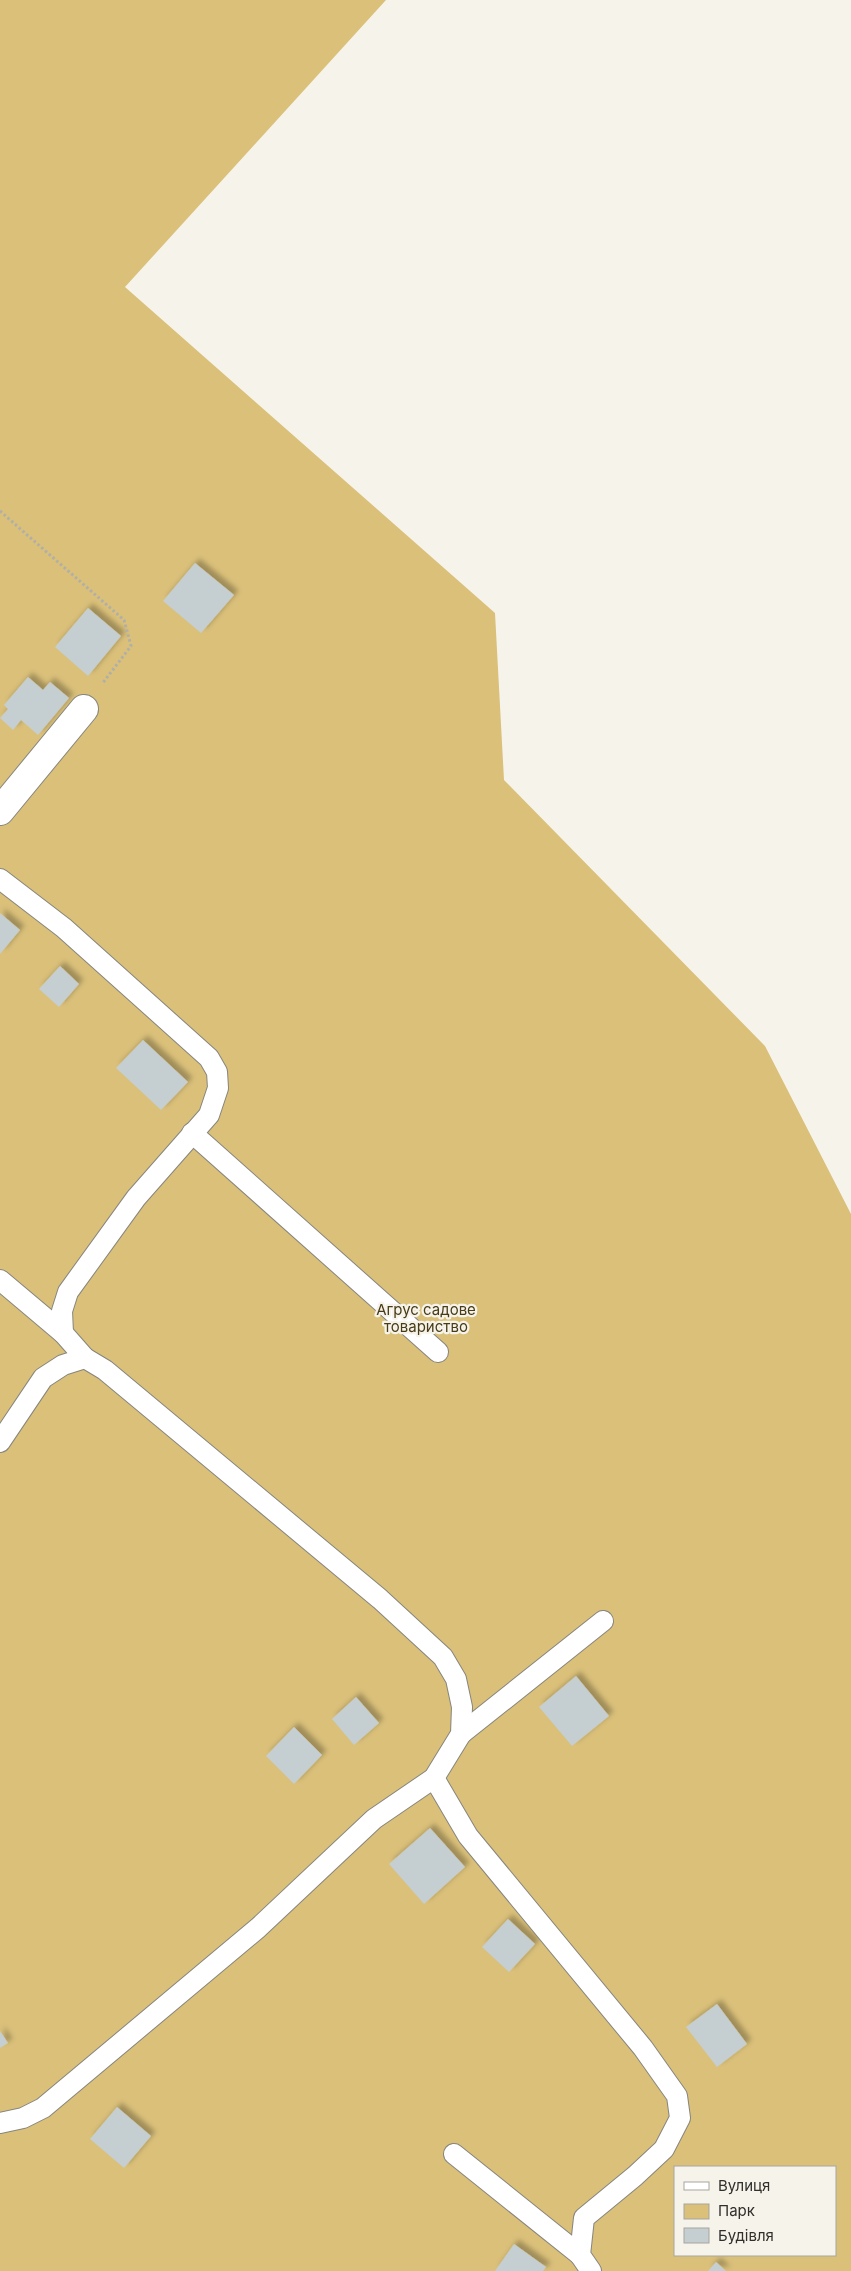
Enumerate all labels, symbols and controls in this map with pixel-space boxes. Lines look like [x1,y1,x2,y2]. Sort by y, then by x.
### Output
park label: Агрус садове товариство [376,1300,476,1336]
legend [674,2166,836,2256]
text: Вулиця [718,2176,770,2195]
text: Парк [718,2201,755,2220]
text: Будівля [718,2226,774,2245]

